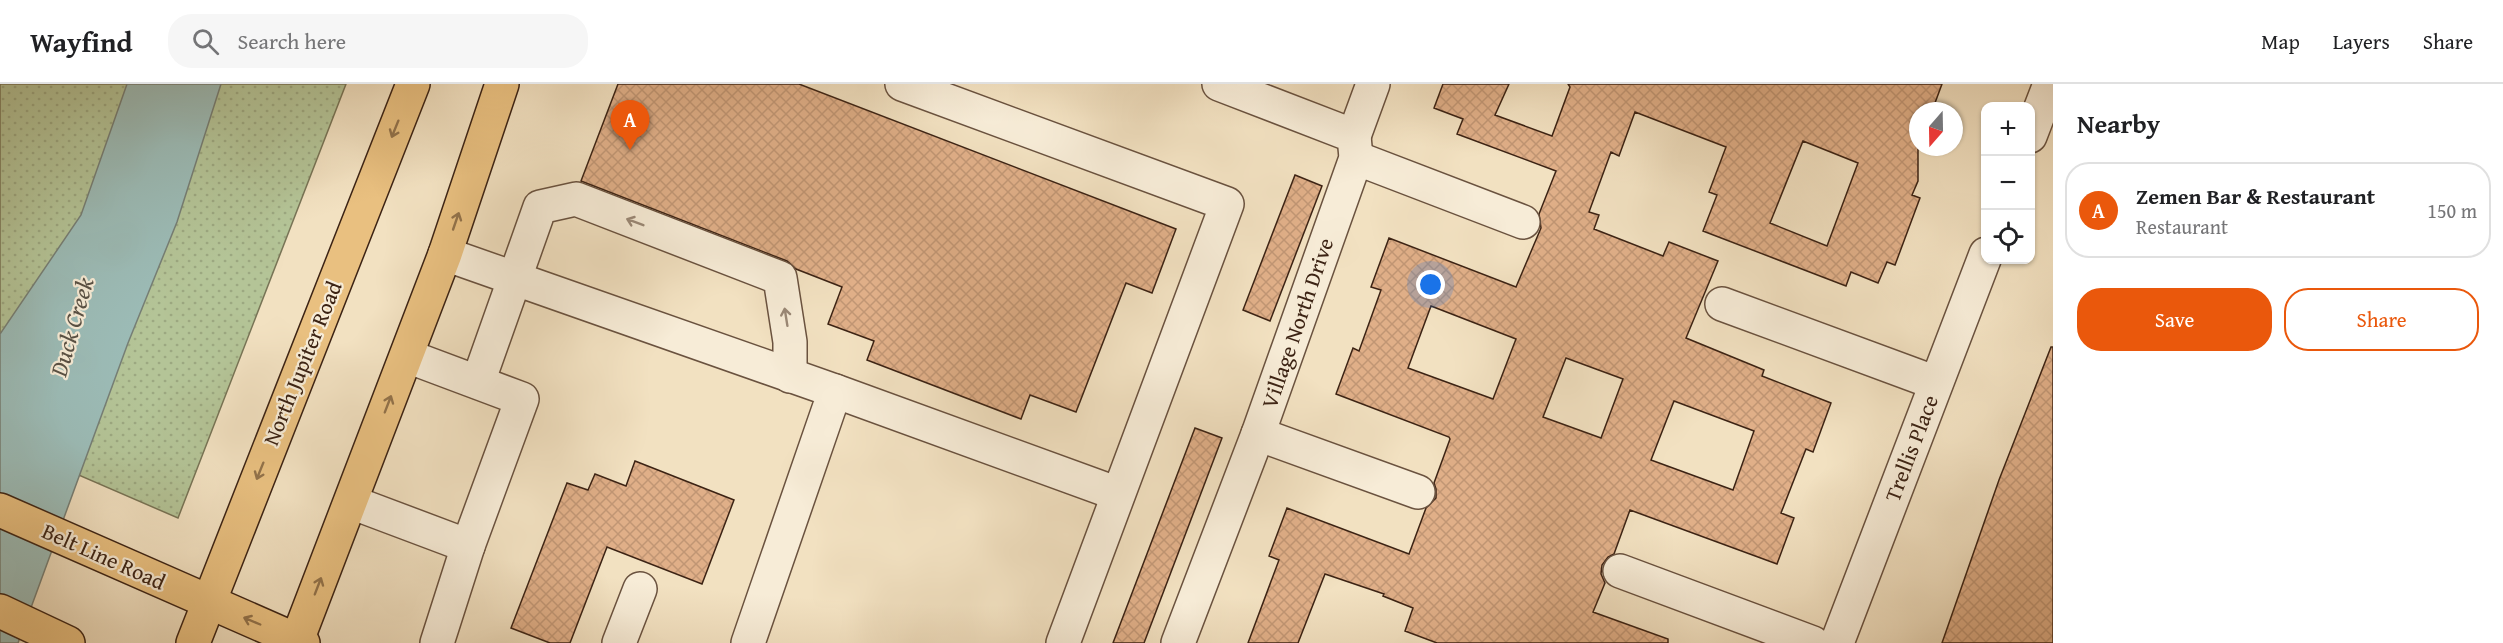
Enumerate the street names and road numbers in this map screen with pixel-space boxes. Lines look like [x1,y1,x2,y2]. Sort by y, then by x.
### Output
street label: Village North Drive [1253,233,1341,413]
street label: North Jupiter Road [254,276,350,450]
street label: Trellis Place [1876,390,1946,506]
street label: Belt Line Road [37,515,171,598]

